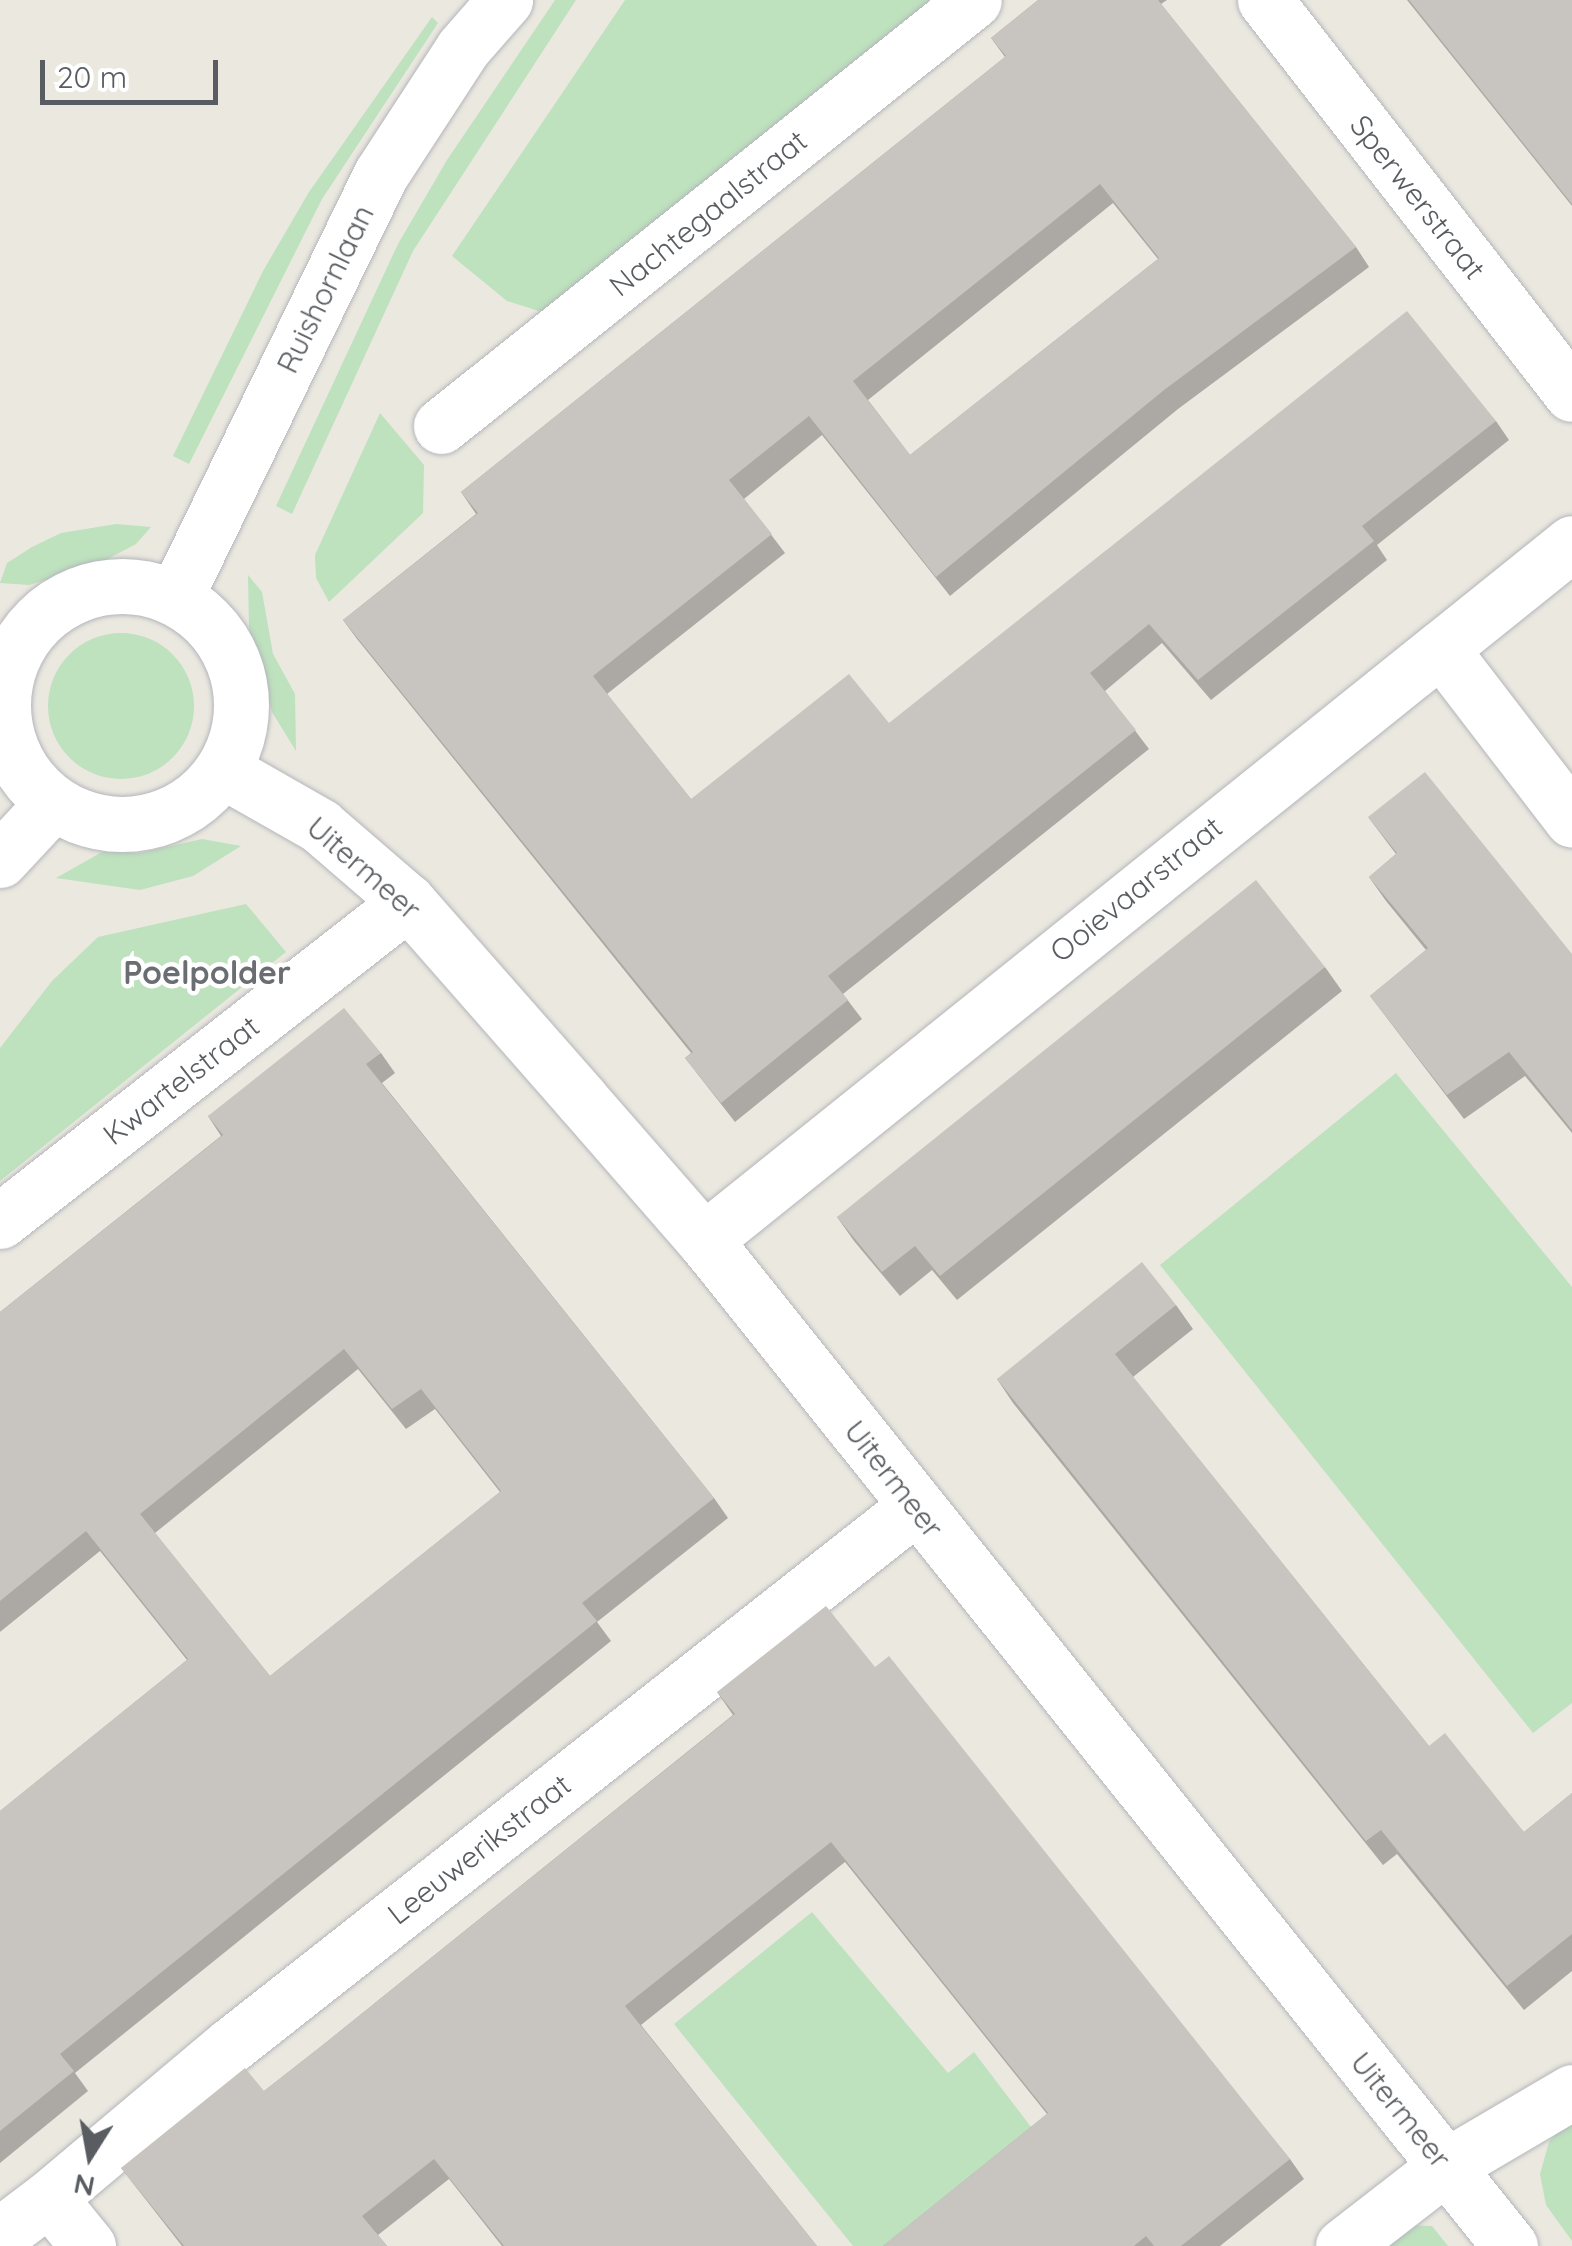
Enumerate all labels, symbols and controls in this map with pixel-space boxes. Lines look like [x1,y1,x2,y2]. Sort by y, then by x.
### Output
scale bar [45,40,222,102]
text: 20 m [57,58,127,96]
street label: Sperwerstraat [1343,108,1493,286]
street label: Nachtegaalstraat [602,122,814,304]
street label: Ruishornlaan [269,199,381,379]
street label: Uitermeer [300,809,428,927]
street label: Ooievaarstraat [1043,809,1229,969]
district label: Poelpolder [123,953,291,991]
street label: Kwartelstraat [96,1008,266,1152]
street label: Uitermeer [837,1413,951,1545]
street label: Leeuwerikstraat [380,1766,578,1932]
street label: Uitermeer [1343,2045,1459,2175]
north arrow [40,2106,140,2206]
text: N [71,2167,98,2205]

